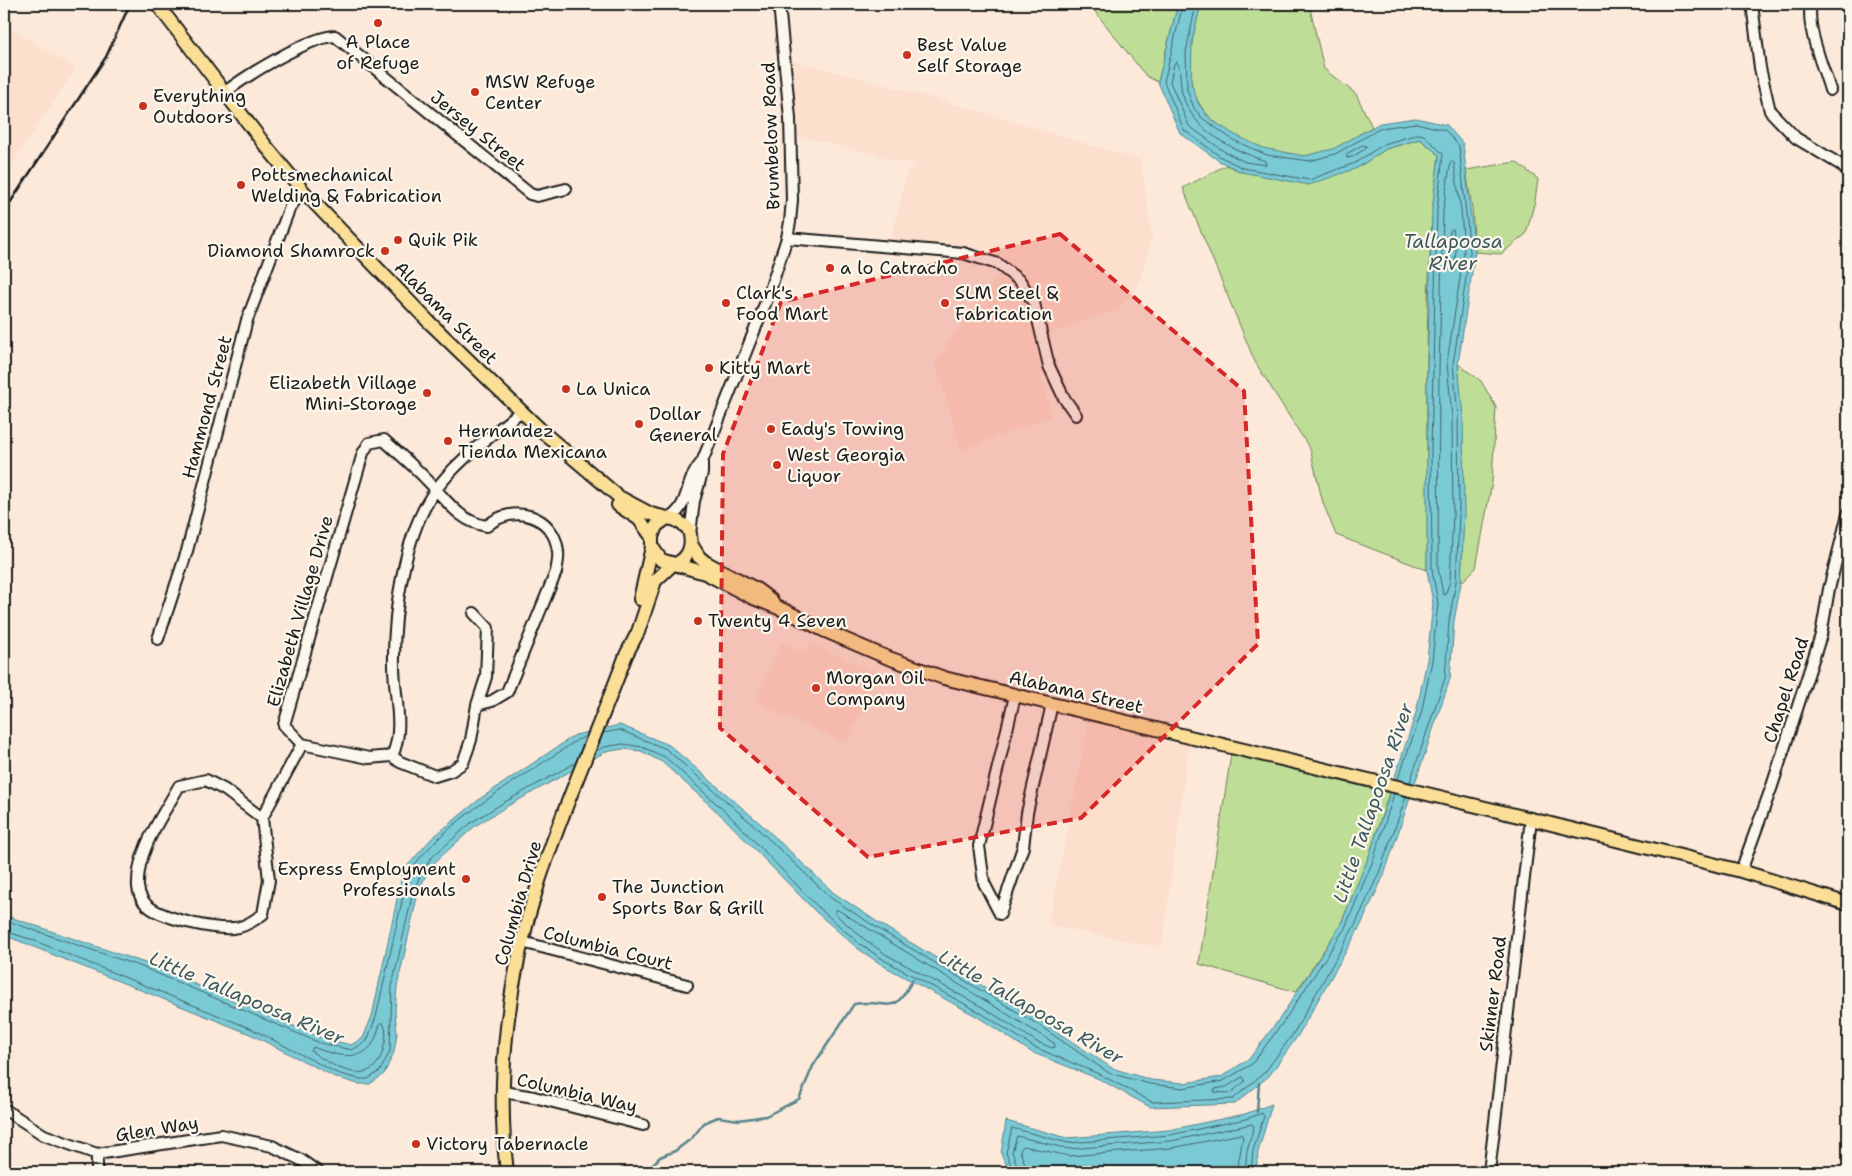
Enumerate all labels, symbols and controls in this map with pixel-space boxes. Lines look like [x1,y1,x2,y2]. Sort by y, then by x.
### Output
marker: A Place of Refuge [372,17,384,29]
place label: A Place of Refuge [336,30,420,75]
place label: Best Value Self Storage [917,33,1022,78]
marker: Best Value Self Storage [901,49,913,61]
street label: Brumbelow Road [756,62,786,210]
place label: MSW Refuge Center [485,70,595,115]
place label: Everything Outdoors [153,84,246,129]
street label: Jersey Street [425,85,531,177]
marker: MSW Refuge Center [469,86,481,98]
marker: Everything Outdoors [137,100,149,112]
place label: Pottsmechanical Welding & Fabrication [251,163,442,208]
marker: Pottsmechanical Welding & Fabrication [235,179,247,191]
place label: Quik Pik [408,228,478,252]
water label: Tallapoosa River [1403,229,1503,276]
marker: Quik Pik [392,234,404,246]
place label: Diamond Shamrock [207,239,375,263]
marker: Diamond Shamrock [379,245,391,257]
street label: Alabama Street [389,256,503,370]
place label: a lo Catracho [840,256,958,280]
marker: a lo Catracho [824,262,836,274]
place label: Clark's Food Mart [736,281,829,326]
place label: SLM Steel & Fabrication [955,281,1059,326]
marker: Clark's Food Mart [720,297,732,309]
marker: SLM Steel & Fabrication [939,297,951,309]
street label: Hammond Street [176,333,238,481]
place label: Kitty Mart [719,356,811,380]
marker: Kitty Mart [703,362,715,374]
place label: Elizabeth Village Mini-Storage [269,371,417,416]
place label: La Unica [576,377,650,401]
marker: La Unica [560,383,572,395]
marker: Elizabeth Village Mini-Storage [421,387,433,399]
place label: Dollar General [649,402,718,447]
place label: Eady's Towing [781,417,904,441]
marker: Dollar General [633,418,645,430]
place label: Hernandez Tienda Mexicana [458,419,607,464]
marker: Eady's Towing [765,423,777,435]
marker: Hernandez Tienda Mexicana [442,435,454,447]
place label: West Georgia Liquor [787,443,905,488]
marker: West Georgia Liquor [771,459,783,471]
street label: Elizabeth Village Drive [261,512,339,710]
place label: Twenty 4 Seven [708,609,846,633]
marker: Twenty 4 Seven [692,615,704,627]
street label: Chapel Road [1758,634,1814,746]
street label: Alabama Street [1007,665,1146,719]
place label: Morgan Oil Company [826,666,925,711]
marker: Morgan Oil Company [810,682,822,694]
water label: Little Tallapoosa River [1327,699,1419,906]
street label: Columbia Drive [489,838,547,968]
place label: Express Employment Professionals [278,857,456,902]
marker: Express Employment Professionals [460,873,472,885]
place label: The Junction Sports Bar & Grill [612,875,765,920]
marker: The Junction Sports Bar & Grill [596,891,608,903]
street label: Columbia Court [541,920,675,976]
street label: Skinner Road [1474,935,1512,1053]
water label: Little Tallapoosa River [934,944,1129,1071]
water label: Little Tallapoosa River [146,946,349,1051]
street label: Columbia Way [514,1067,640,1119]
street label: Glen Way [114,1111,200,1147]
place label: Victory Tabernacle [426,1132,589,1156]
marker: Victory Tabernacle [410,1138,422,1150]

